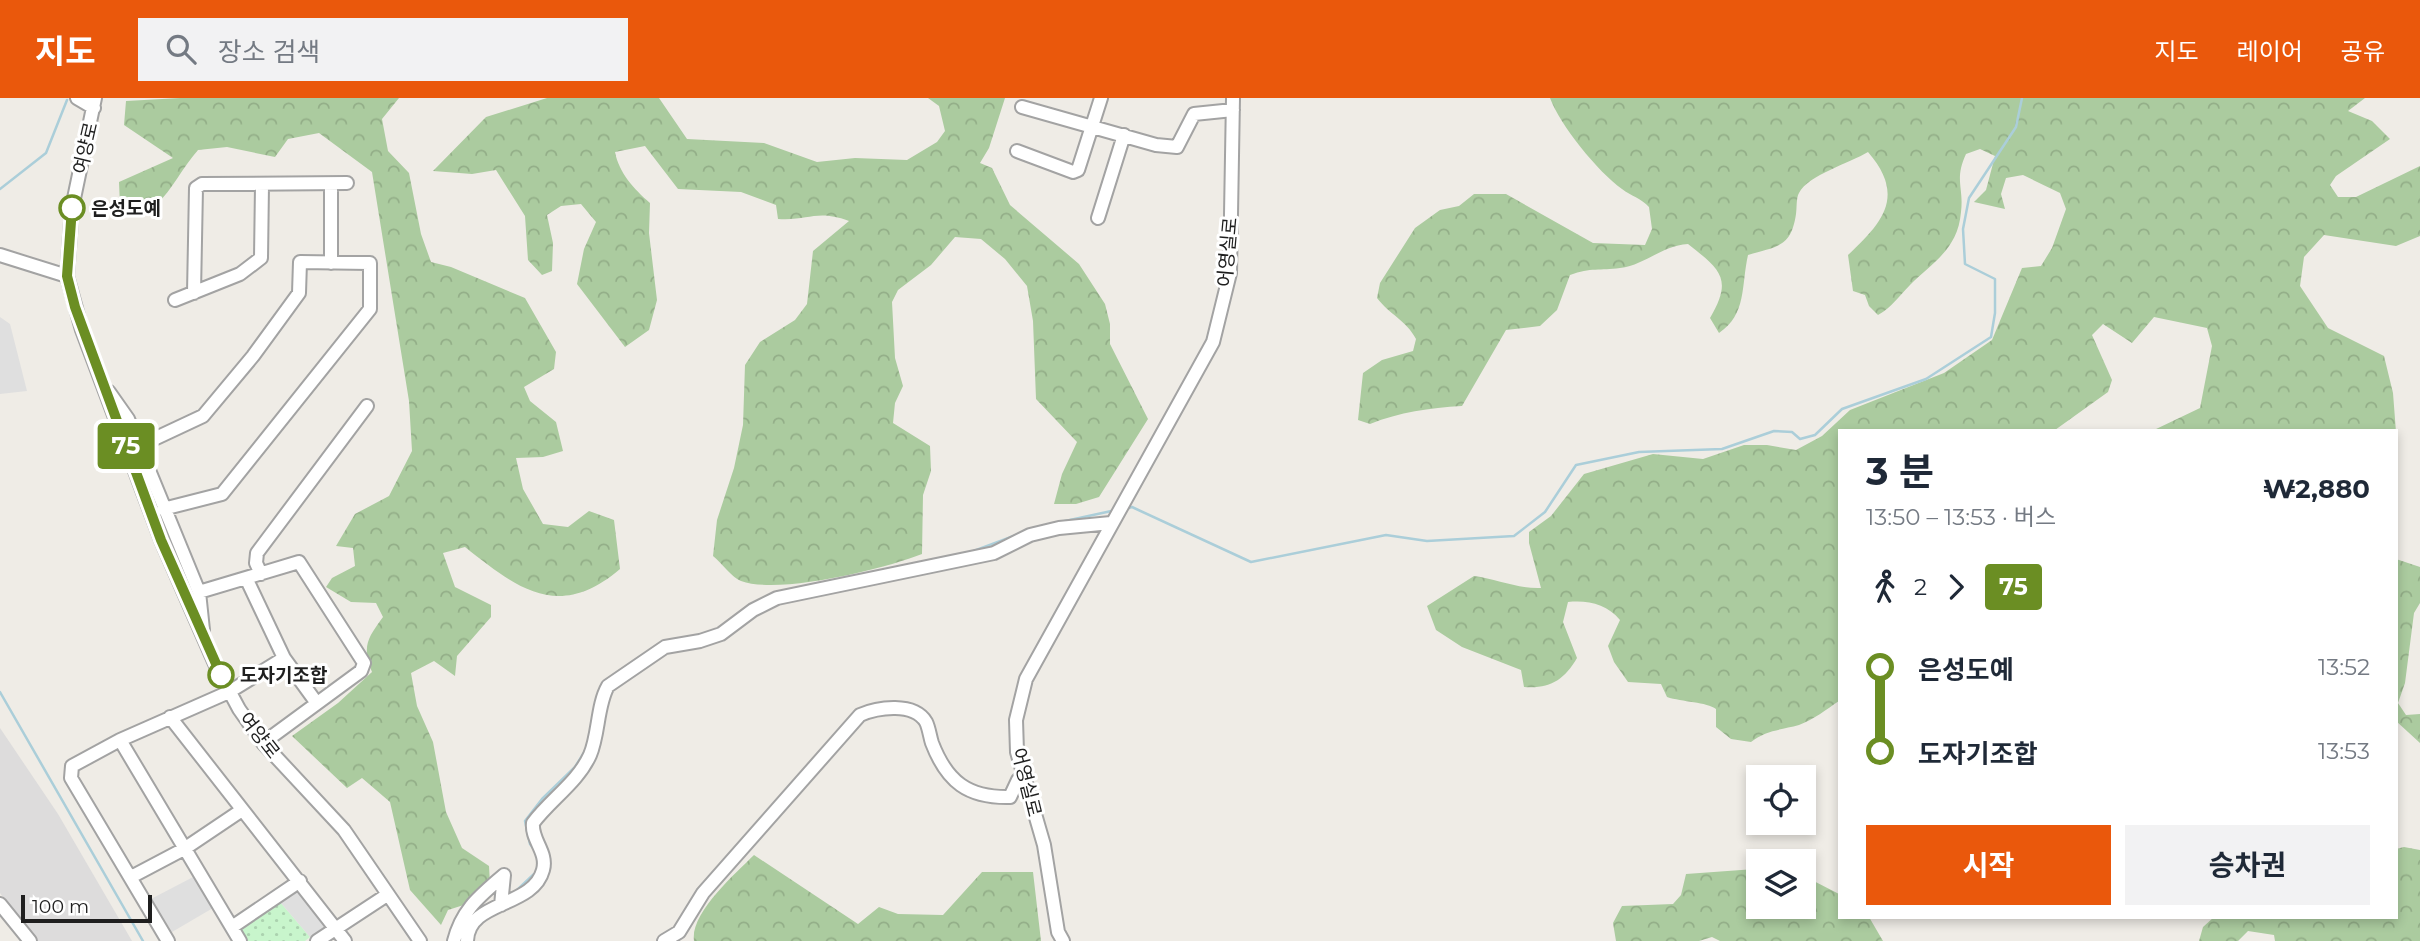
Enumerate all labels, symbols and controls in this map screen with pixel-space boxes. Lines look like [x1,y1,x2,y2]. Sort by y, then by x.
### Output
search box [138,18,628,81]
icon: search [162,30,200,68]
text: 지도 [35,31,96,71]
text: 장소 검색 [218,36,320,68]
text: 지도 [2154,37,2199,66]
text: 레이어 [2237,37,2303,66]
text: 공유 [2341,37,2385,66]
street label: 여양로 [68,120,103,176]
marker: 은성도예 [59,195,85,221]
place label: 은성도예 [91,197,161,220]
street label: 어영실로 [1213,216,1242,288]
line badge: 75 [94,423,158,469]
text: 75 [112,431,140,460]
text: 3 분 [1866,448,1934,495]
text: ₩2,880 [2263,473,2370,505]
text: 13:50 – 13:53 · 버스 [1866,503,2056,531]
icon: walk [1866,568,1904,606]
icon: forward [1937,568,1975,606]
text: 75 [1999,572,2028,601]
text: 2 [1914,573,1927,601]
text: 13:52 [2318,653,2370,681]
text: 은성도예 [1918,654,2014,686]
marker: 도자기조합 [208,662,234,688]
place label: 도자기조합 [240,664,327,687]
street label: 여양로 [234,708,285,763]
text: 13:53 [2318,737,2370,765]
text: 도자기조합 [1918,738,2038,770]
street label: 어영실로 [1007,745,1046,819]
map controls [1746,765,1816,919]
button: locate [1746,765,1816,835]
button: 시작 [1866,825,2111,905]
button: 승차권 [2125,825,2370,905]
button: layers [1746,849,1816,919]
scale bar [21,892,152,924]
text: 100 m [32,895,89,918]

